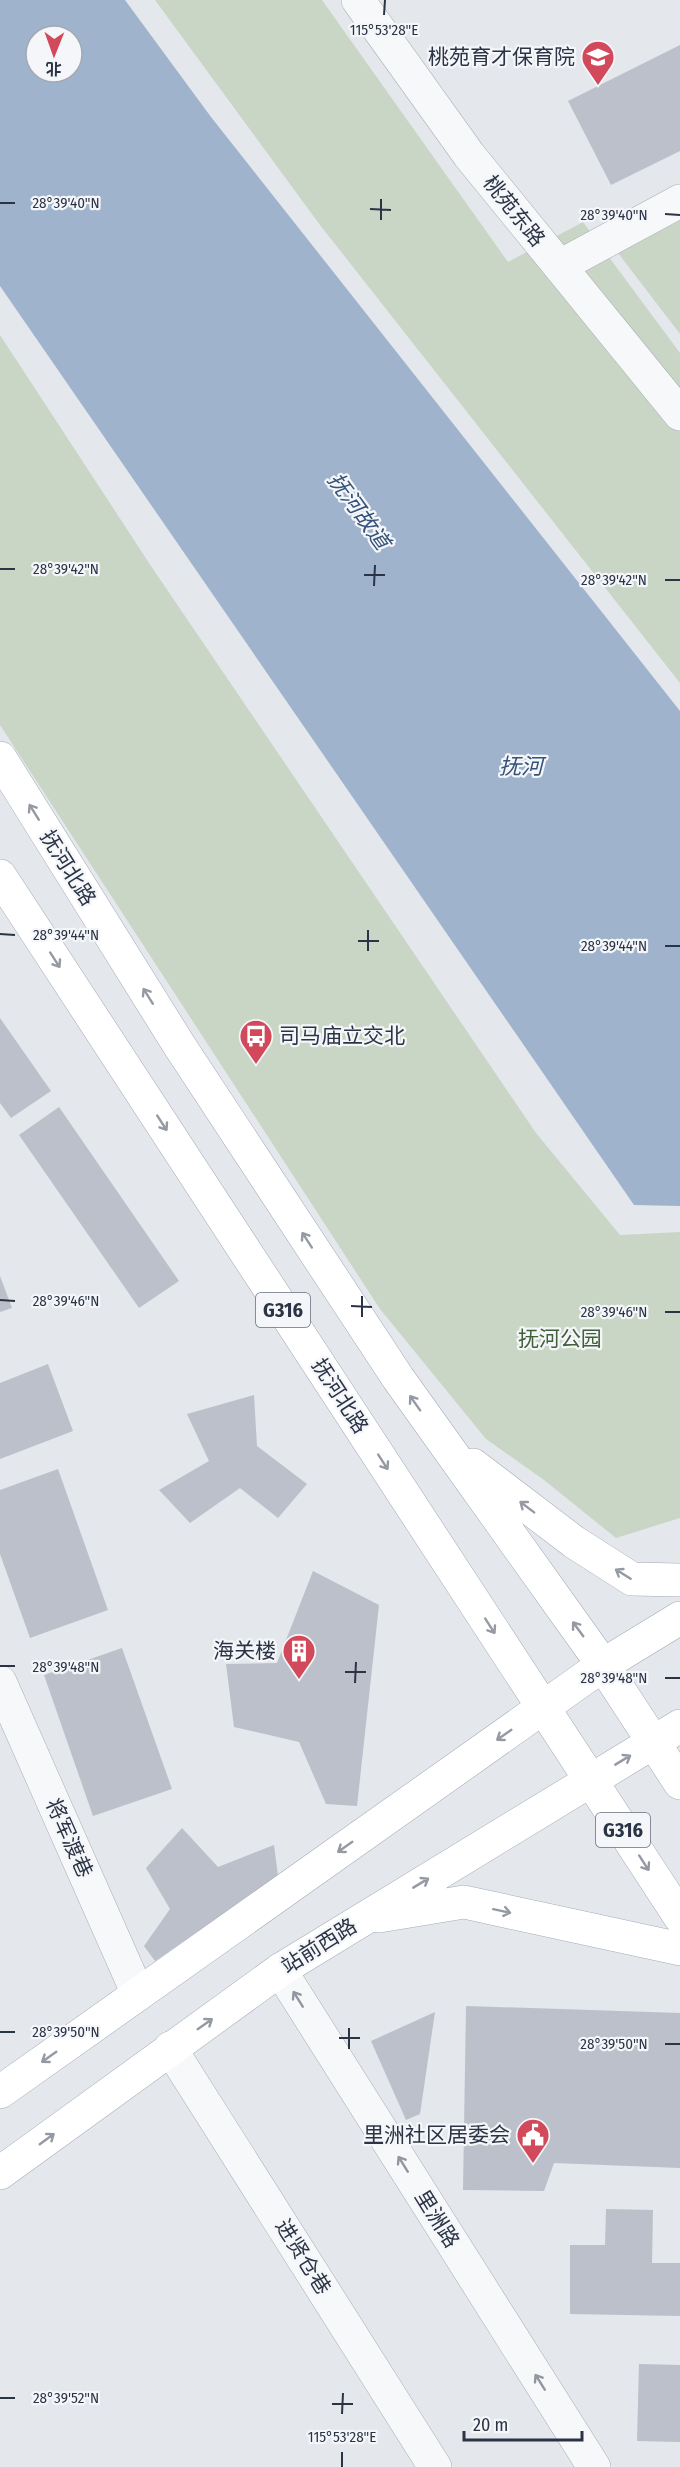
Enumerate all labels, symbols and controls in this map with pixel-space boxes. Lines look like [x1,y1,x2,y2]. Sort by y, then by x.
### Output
text: 115°53'28"E [350,21,418,39]
north arrow [24,24,84,84]
school or university icon: 桃苑育才保育院 [580,39,616,86]
place label: 桃苑育才保育院 [428,44,575,70]
text: 北 [46,59,62,78]
street label: 桃苑东路 [477,170,551,252]
text: 28°39'40"N [32,194,100,212]
text: 28°39'40"N [580,206,648,224]
water label: 抚河故道 [322,467,398,557]
text: 28°39'42"N [33,560,99,578]
text: 28°39'42"N [581,571,647,589]
water label: 抚河 [499,753,547,780]
one-way arrow [27,804,39,821]
street label: 抚河北路 [35,825,101,911]
text: 28°39'44"N [33,926,99,944]
text: 28°39'44"N [581,937,647,955]
one-way arrow [49,951,61,968]
one-way arrow [141,988,153,1005]
bus stop icon: 司马庙立交北 [238,1018,274,1065]
place label: 司马庙立交北 [279,1023,405,1049]
one-way arrow [155,1115,168,1132]
one-way arrow [301,1233,313,1249]
text: 28°39'46"N [33,1292,99,1310]
road number: G316 [256,1293,310,1327]
text: 28°39'46"N [581,1303,647,1321]
park label: 抚河公园 [518,1326,602,1352]
street label: 抚河北路 [306,1354,374,1438]
one-way arrow [409,1395,422,1411]
one-way arrow [377,1454,390,1471]
one-way arrow [520,1500,536,1513]
one-way arrow [615,1567,632,1579]
one-way arrow [484,1617,496,1633]
one-way arrow [572,1622,584,1638]
building icon: 海关楼 [281,1633,317,1680]
place label: 海关楼 [213,1638,276,1664]
text: 28°39'48"N [33,1658,99,1676]
text: 28°39'48"N [581,1669,647,1687]
one-way arrow [496,1729,512,1741]
one-way arrow [614,1753,631,1765]
street label: 将军渡巷 [40,1794,98,1882]
road number: G316 [596,1813,650,1847]
one-way arrow [337,1841,353,1854]
one-way arrow [639,1854,651,1871]
one-way arrow [412,1877,429,1889]
one-way arrow [492,1906,512,1917]
street label: 站前西路 [276,1913,362,1979]
one-way arrow [292,1991,304,2008]
one-way arrow [196,2018,212,2030]
text: 28°39'50"N [32,2023,100,2041]
text: 28°39'50"N [580,2035,648,2053]
one-way arrow [41,2051,57,2063]
public building icon: 里洲社区居委会 [515,2117,551,2164]
place label: 里洲社区居委会 [363,2122,510,2148]
one-way arrow [39,2132,55,2145]
one-way arrow [396,2156,408,2173]
street label: 里洲路 [409,2185,465,2253]
street label: 进贤仓巷 [270,2214,336,2300]
one-way arrow [534,2374,546,2391]
text: 28°39'52"N [33,2389,99,2407]
scale bar [464,2404,582,2442]
text: 20 m [473,2414,508,2436]
text: 115°53'28"E [308,2428,376,2446]

